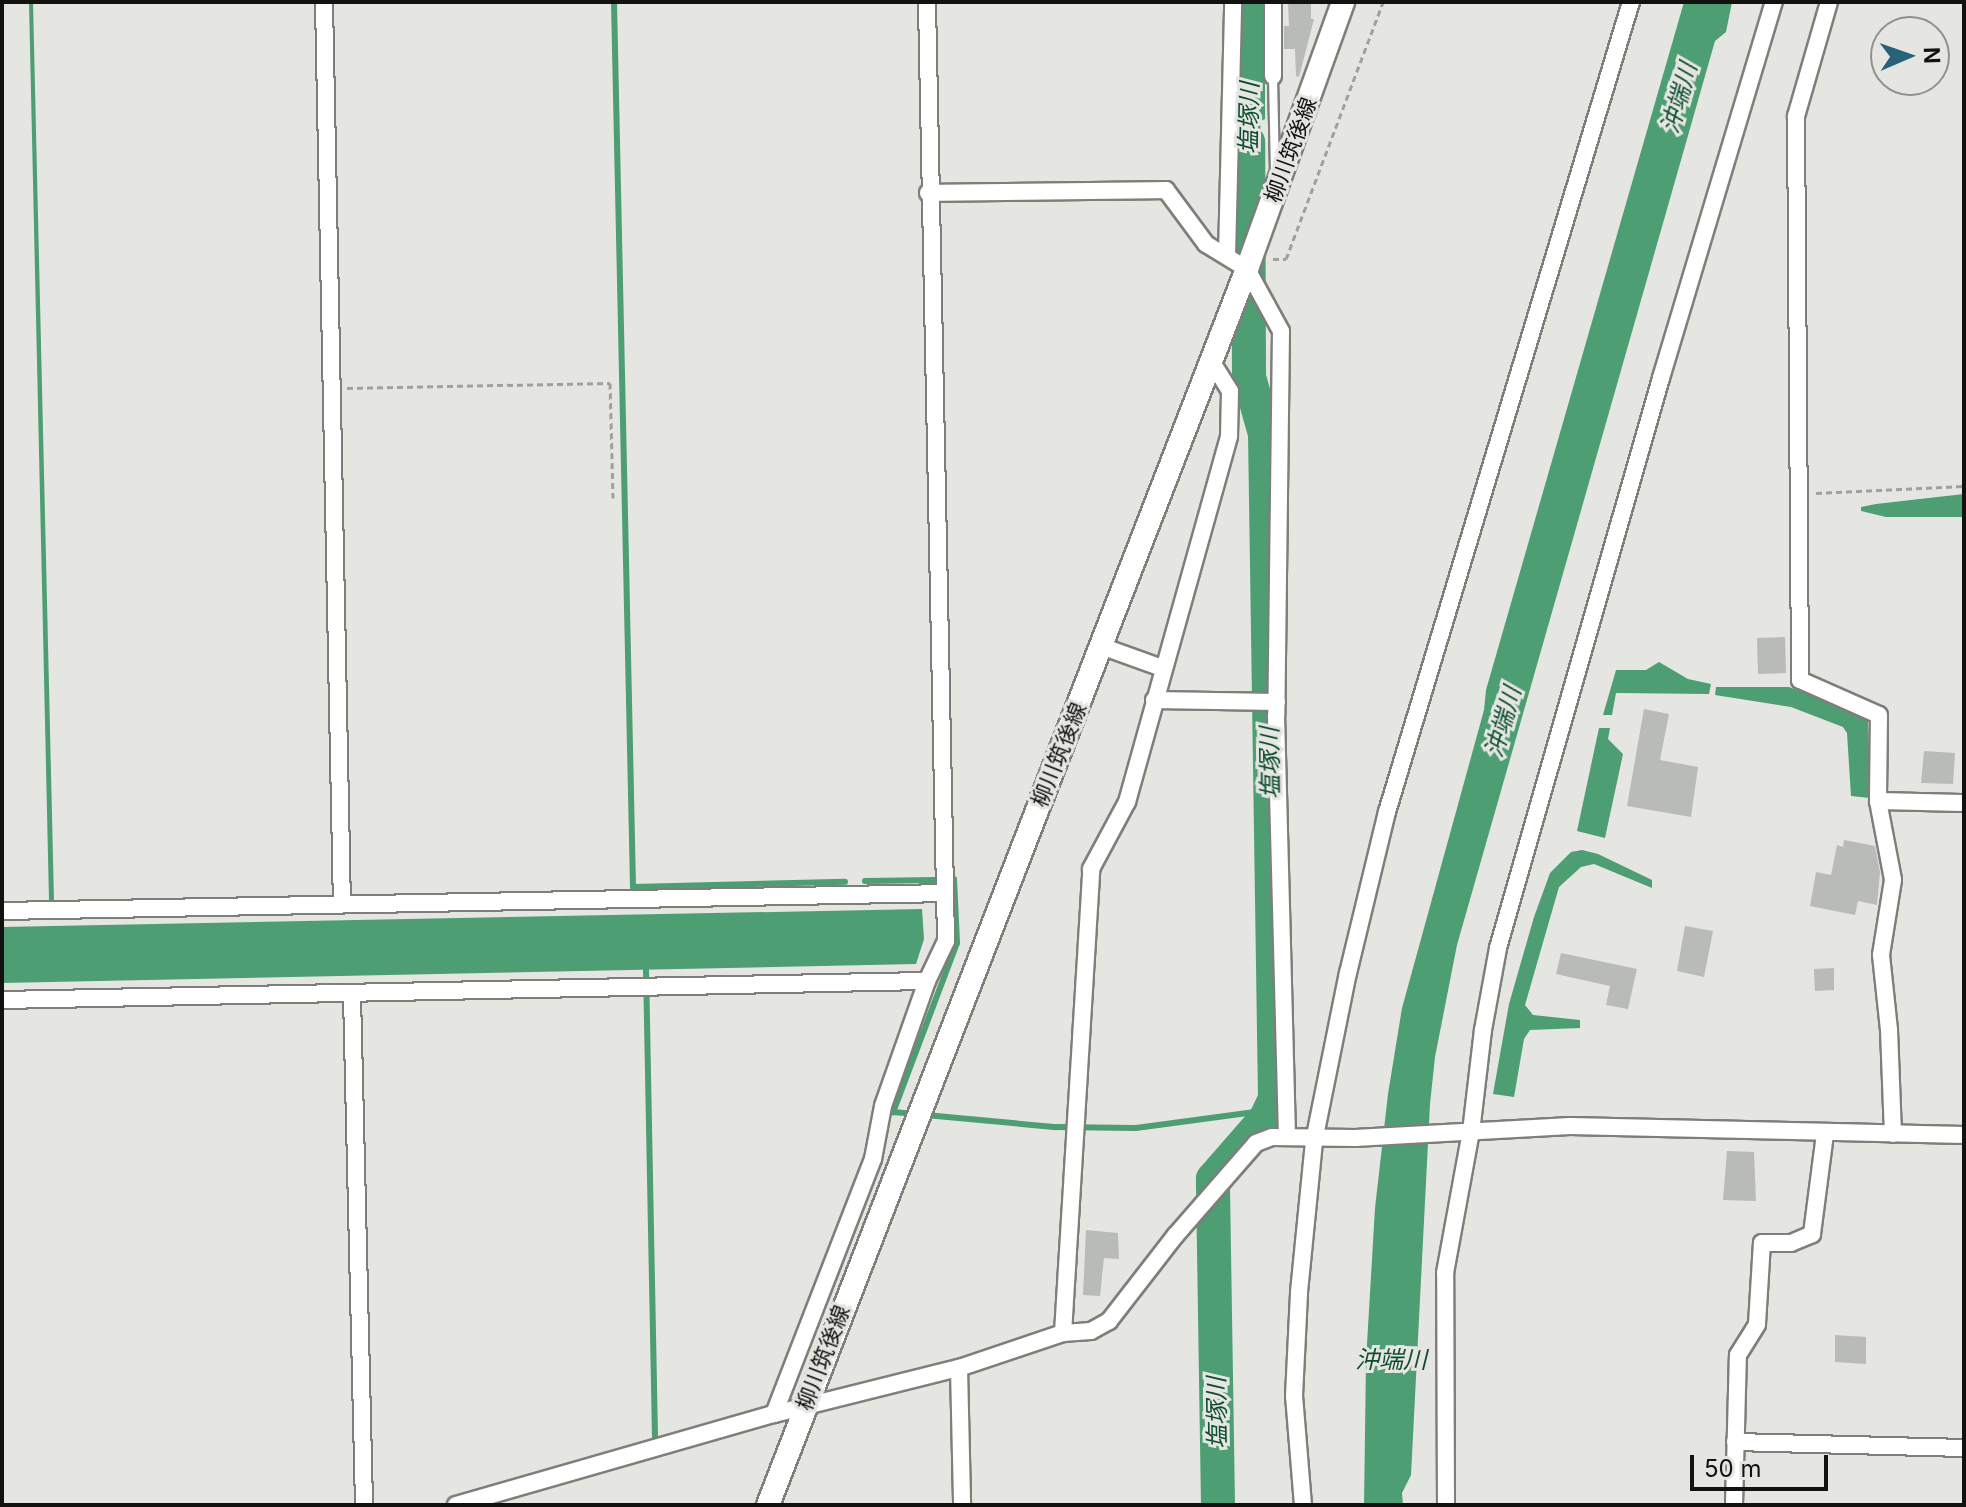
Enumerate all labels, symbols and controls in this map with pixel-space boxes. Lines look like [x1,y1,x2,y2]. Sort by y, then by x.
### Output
north arrow [1870,16,1950,96]
text: N [1919,46,1945,64]
water label: 沖端川 [1655,59,1703,137]
water label: 塩塚川 [1234,82,1264,154]
street label: 柳川筑後線 [1260,94,1322,206]
water label: 沖端川 [1479,683,1527,761]
street label: 柳川筑後線 [1026,699,1092,811]
water label: 塩塚川 [1255,727,1285,799]
street label: 柳川筑後線 [791,1302,855,1414]
water label: 沖端川 [1355,1346,1427,1374]
water label: 塩塚川 [1202,1377,1232,1449]
scale bar [1694,1439,1832,1489]
text: 50 m [1704,1454,1762,1483]

